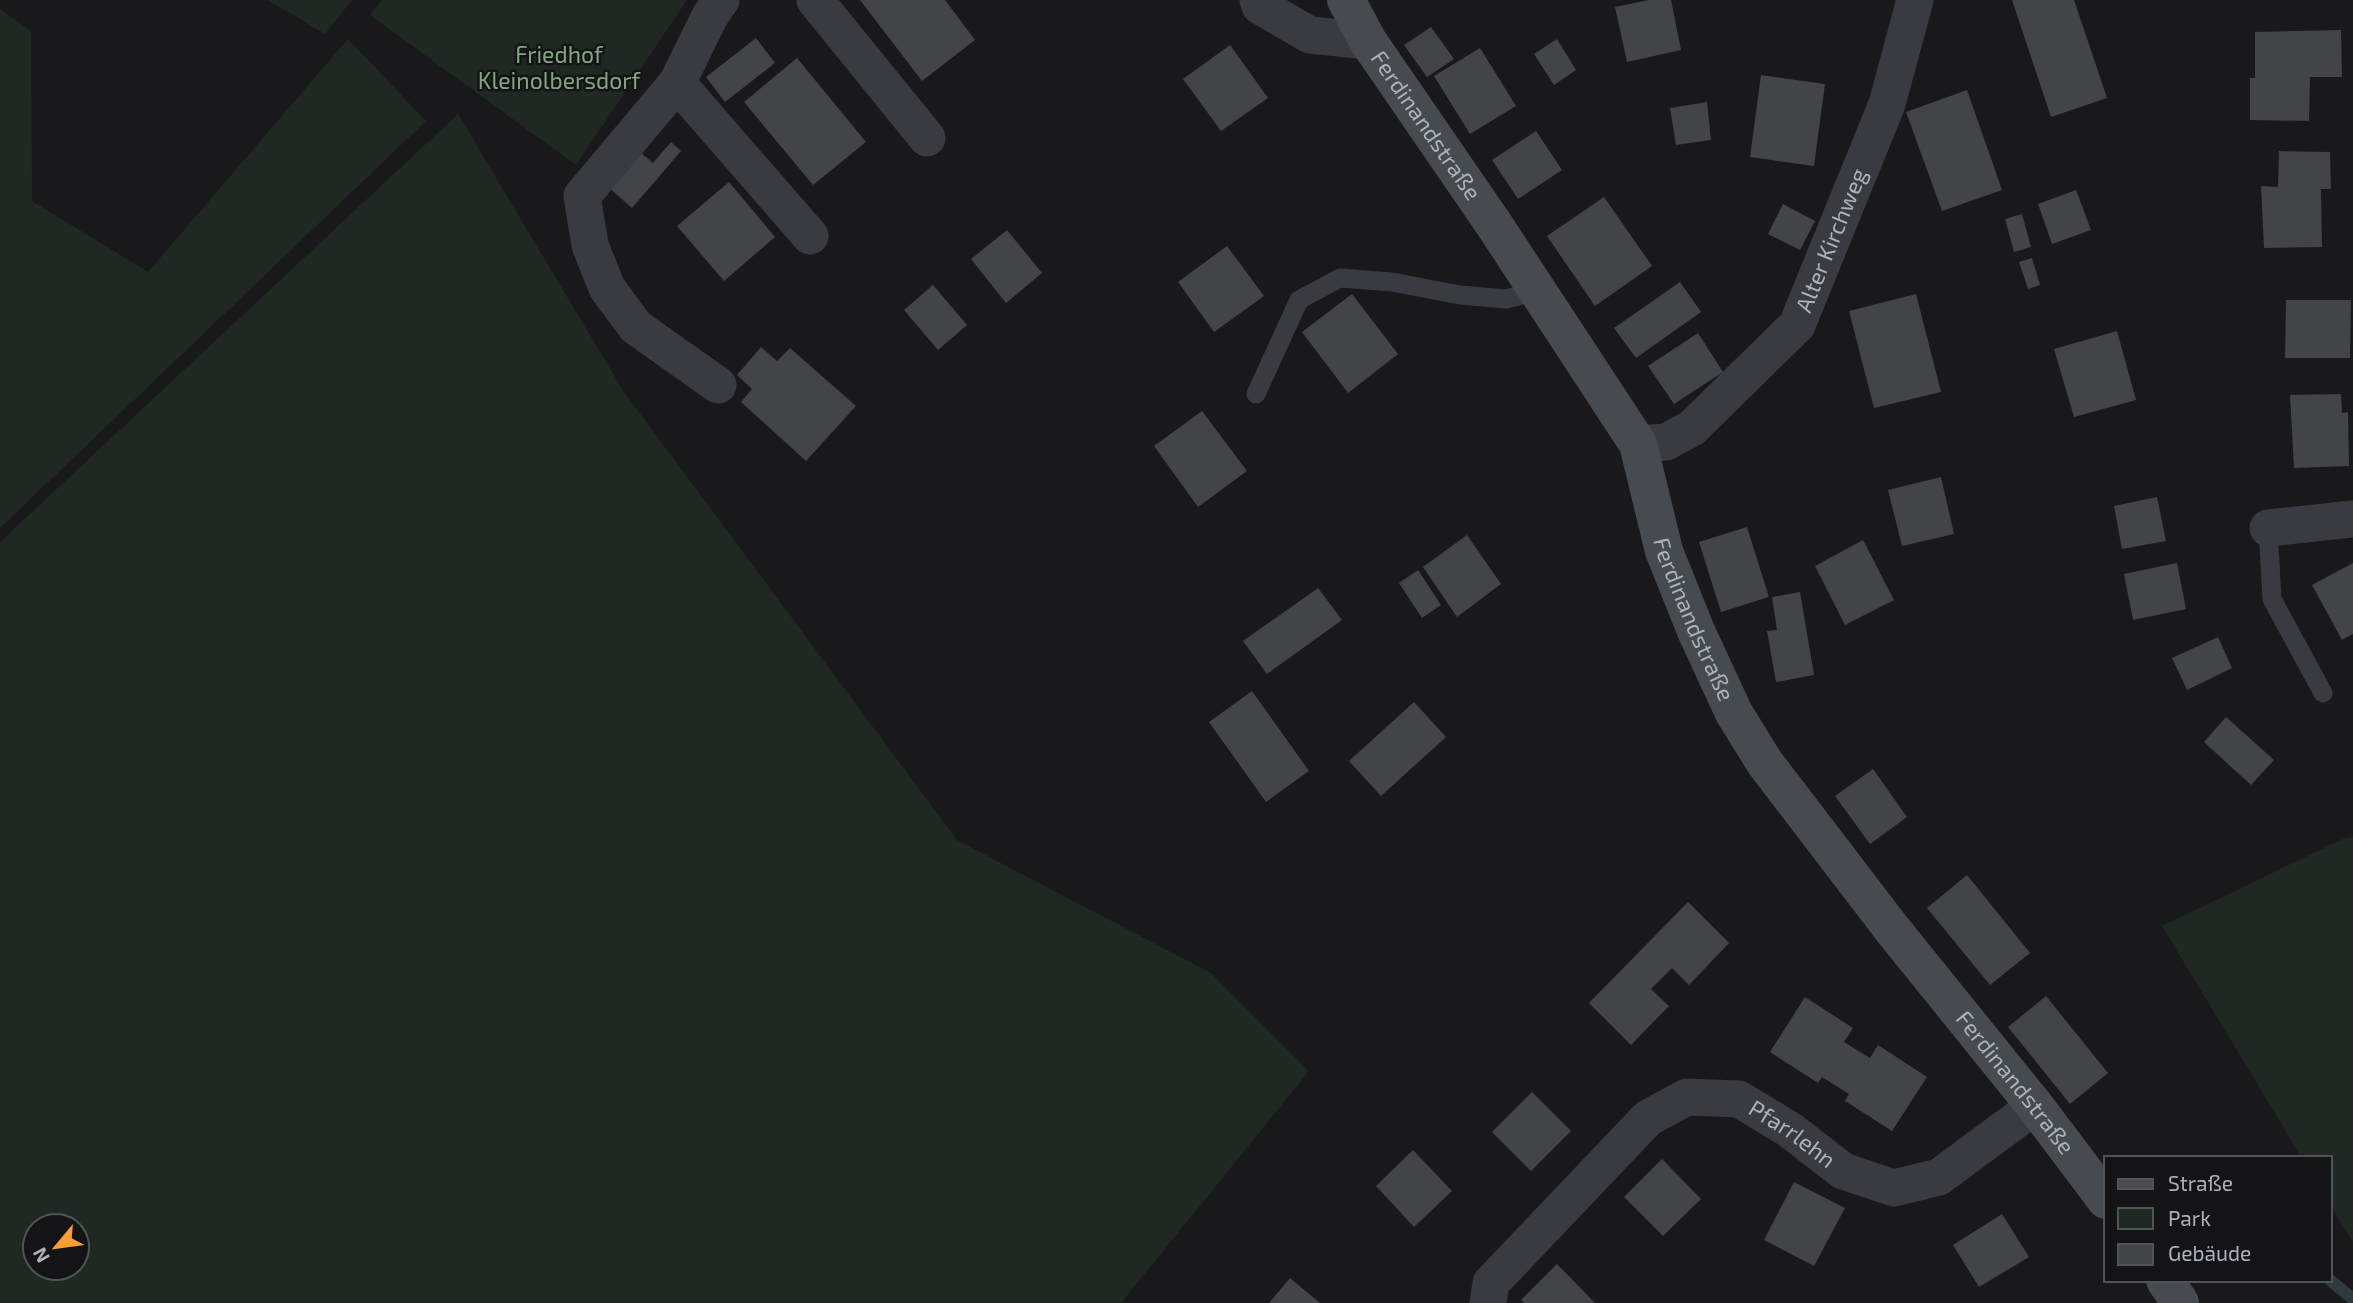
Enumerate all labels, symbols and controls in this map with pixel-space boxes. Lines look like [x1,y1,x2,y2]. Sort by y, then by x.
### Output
park label: Friedhof Kleinolbersdorf [478,40,641,94]
street label: Ferdinandstraße [1366,45,1488,205]
street label: Alter Kirchweg [1789,164,1872,316]
street label: Ferdinandstraße [1648,535,1741,705]
street label: Ferdinandstraße [1951,1005,2081,1159]
street label: Pfarrlehn [1744,1093,1842,1173]
legend [2104,1156,2332,1282]
text: Straße [2168,1170,2233,1195]
text: Park [2168,1205,2211,1230]
north arrow [21,1212,91,1282]
text: Gebäude [2168,1240,2251,1265]
text: N [27,1244,54,1267]

